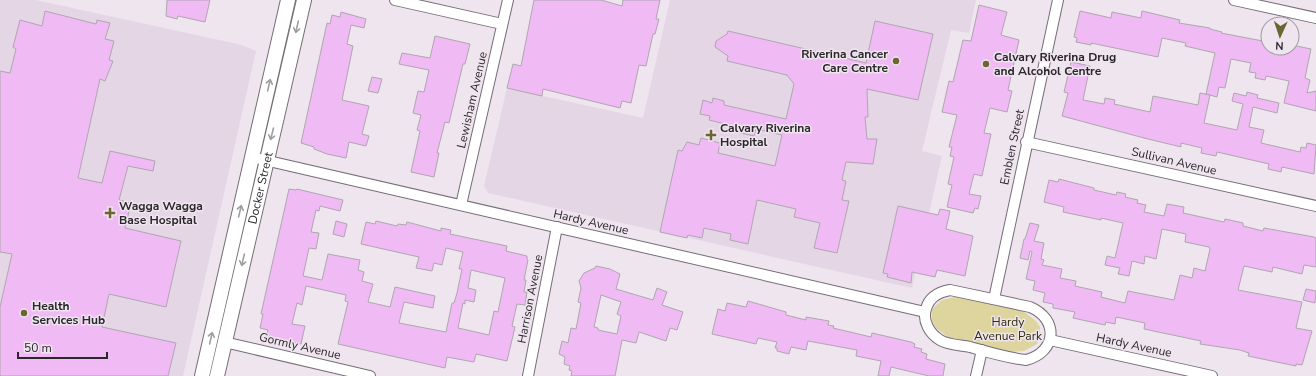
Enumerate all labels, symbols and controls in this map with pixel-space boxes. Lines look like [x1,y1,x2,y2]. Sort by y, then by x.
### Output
north arrow [1260,16,1300,56]
one-way arrow [293,21,301,34]
text: N [1275,38,1284,53]
place label: Riverina Cancer Care Centre [801,46,888,76]
place label: Calvary Riverina Drug and Alcohol Centre [994,49,1116,79]
street label: Lewisham Avenue [453,50,491,150]
marker: Riverina Cancer Care Centre [891,56,901,66]
marker: Calvary Riverina Drug and Alcohol Centre [981,59,991,69]
one-way arrow [265,78,273,91]
street label: Emblen Street [996,107,1028,186]
place label: Calvary Riverina Hospital [720,120,811,150]
one-way arrow [267,127,275,140]
marker: Calvary Riverina Hospital [705,129,717,141]
street label: Sullivan Avenue [1130,143,1218,179]
street label: Docker Street [244,150,277,226]
place label: Wagga Wagga Base Hospital [119,198,203,228]
one-way arrow [236,205,244,218]
street label: Hardy Avenue [552,206,630,238]
marker: Wagga Wagga Base Hospital [104,207,116,219]
street label: Harrison Avenue [514,253,546,345]
one-way arrow [238,254,246,267]
place label: Health Services Hub [32,298,105,328]
marker: Health Services Hub [19,308,29,318]
park label: Hardy Avenue Park [974,314,1043,344]
street label: Gormly Avenue [258,329,342,363]
street label: Hardy Avenue [1095,329,1173,361]
one-way arrow [207,332,215,345]
scale bar [18,334,107,360]
text: 50 m [24,340,52,356]

